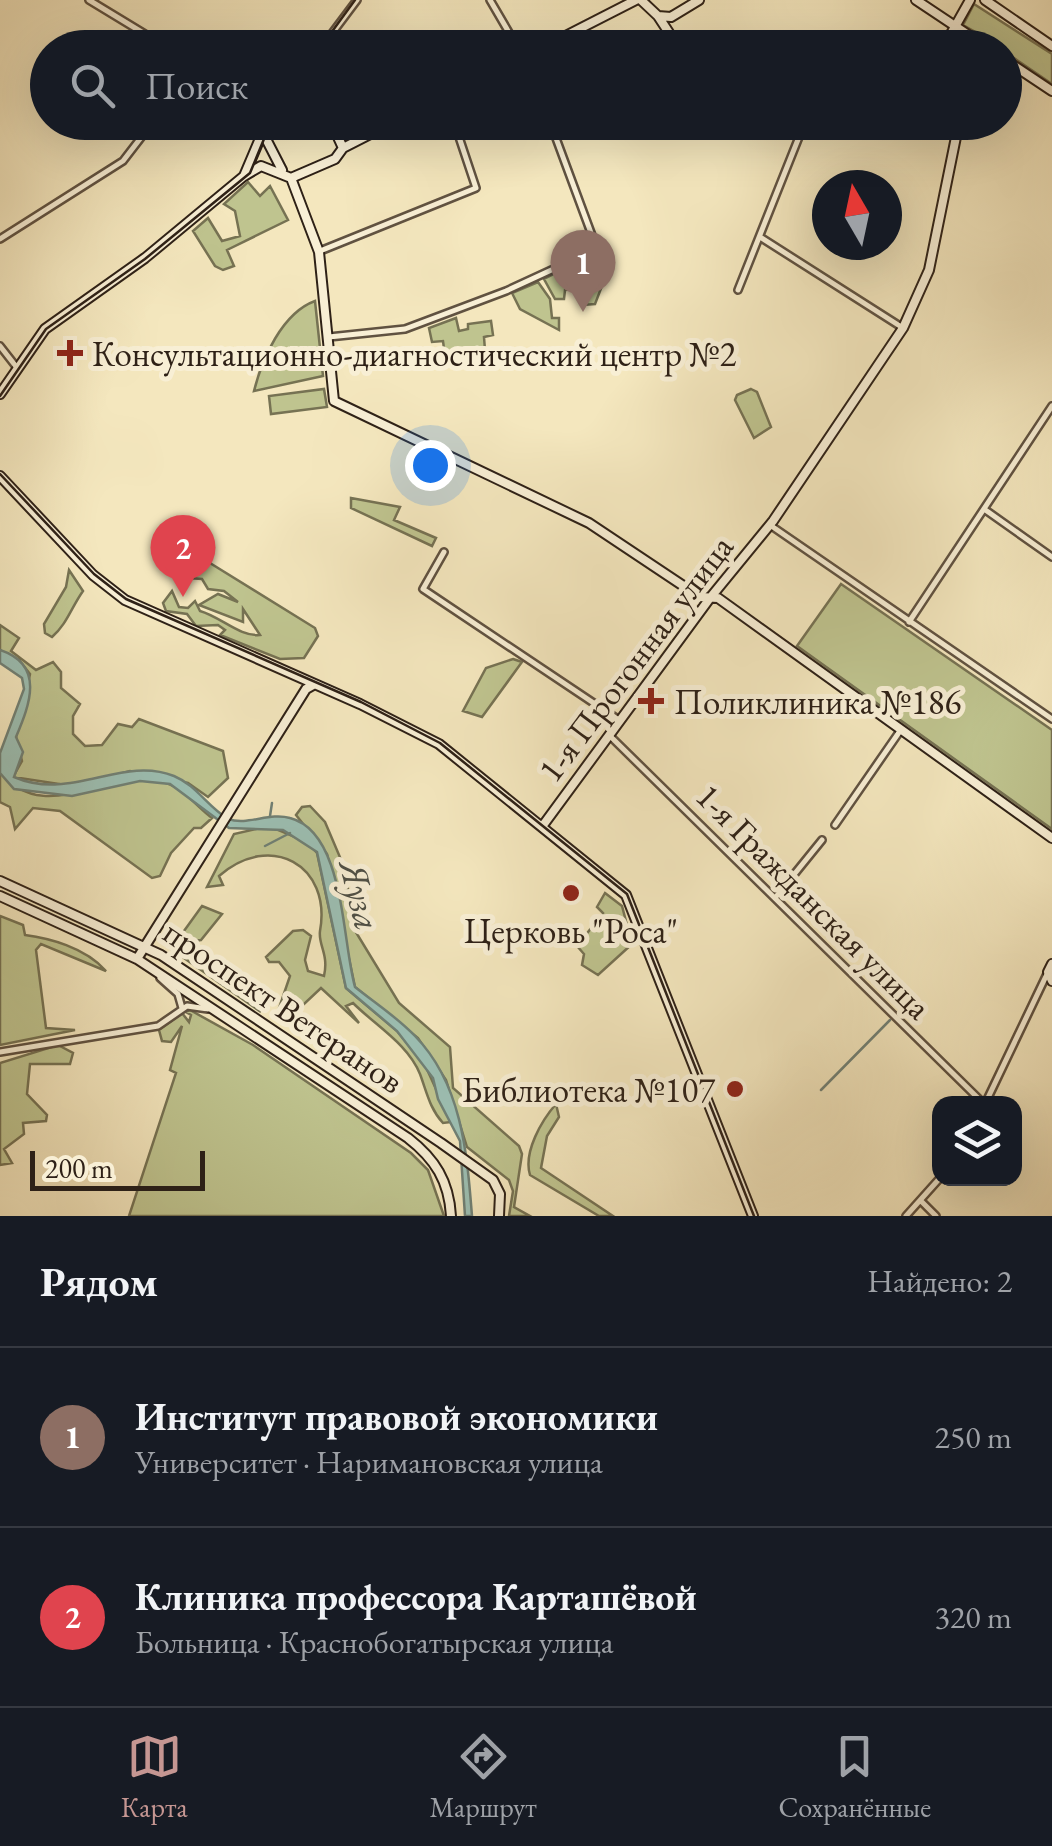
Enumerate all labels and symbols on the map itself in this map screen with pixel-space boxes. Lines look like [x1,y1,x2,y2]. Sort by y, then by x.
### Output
north arrow [812,170,902,260]
pin: 1 [550,230,616,312]
place label: Консультационно-диагностический центр №2 [92,331,736,377]
marker: Консультационно-диагностический центр №2 [57,340,83,366]
your location [405,440,456,491]
pin: 2 [150,514,216,597]
street label: 1-я Прогонная улица [527,525,743,791]
place label: Поликлиника №186 [674,679,961,724]
marker: Поликлиника №186 [638,688,664,714]
street label: 1-я Гражданская улица [686,774,941,1029]
water label: Яуза [328,852,393,935]
marker: Церковь "Роса" [560,882,582,904]
place label: Церковь "Роса" [464,908,678,954]
street label: проспект Ветеранов [155,909,413,1104]
place label: Библиотека №107 [462,1067,715,1112]
marker: Библиотека №107 [724,1078,746,1100]
scale bar [30,1146,205,1190]

